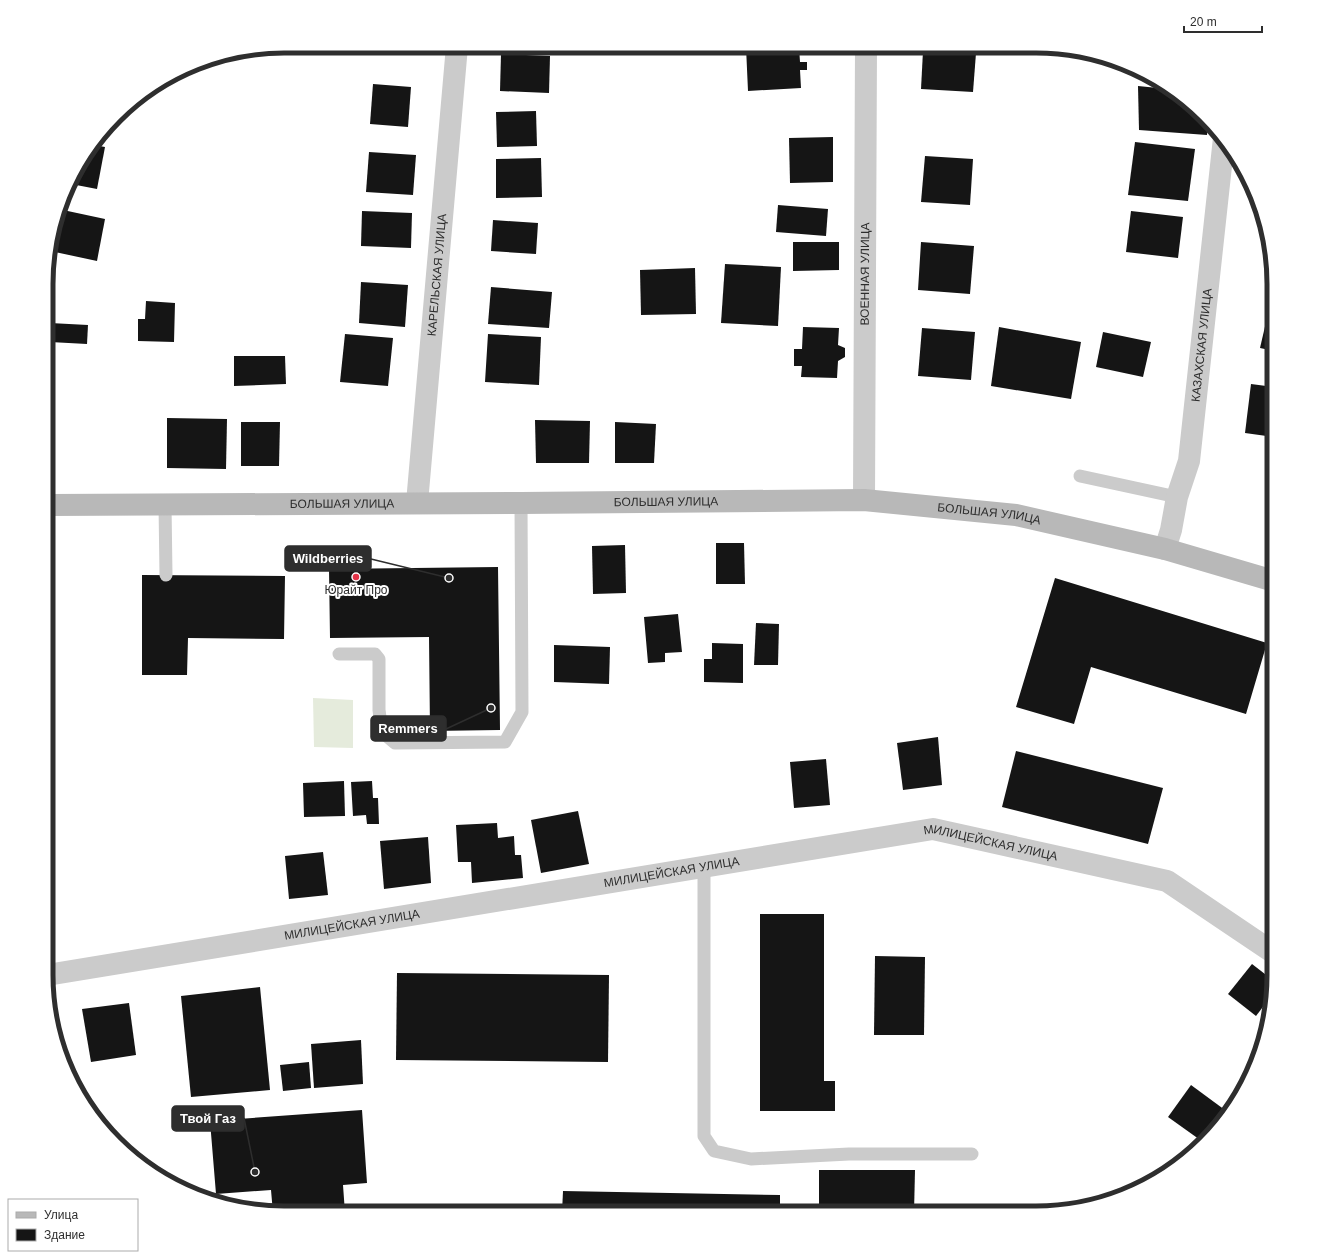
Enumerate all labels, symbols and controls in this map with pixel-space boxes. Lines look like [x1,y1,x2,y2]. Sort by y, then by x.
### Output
scale bar [1184,8,1262,34]
text: 20 m [1190,15,1217,29]
street label: КАРЕЛЬСКАЯ УЛИЦА [425,213,449,337]
street label: ВОЕННАЯ УЛИЦА [858,222,872,326]
street label: КАЗАХСКАЯ УЛИЦА [1188,288,1215,403]
street label: БОЛЬШАЯ УЛИЦА [614,494,718,509]
street label: БОЛЬШАЯ УЛИЦА [290,497,394,511]
street label: БОЛЬШАЯ УЛИЦА [937,500,1042,527]
callout: Wildberries [285,546,371,571]
text: Wildberries [293,551,363,566]
marker: Юрайт Про [351,572,361,582]
place label: Юрайт Про [325,583,388,597]
callout: Remmers [371,716,446,741]
text: Remmers [378,721,438,736]
street label: МИЛИЦЕЙСКАЯ УЛИЦА [923,822,1059,864]
street label: МИЛИЦЕЙСКАЯ УЛИЦА [603,854,740,890]
street label: МИЛИЦЕЙСКАЯ УЛИЦА [283,907,421,943]
callout: Твой Газ [172,1106,244,1131]
text: Твой Газ [180,1111,236,1126]
legend [8,1199,138,1251]
text: Улица [44,1208,78,1222]
text: Здание [44,1228,85,1242]

